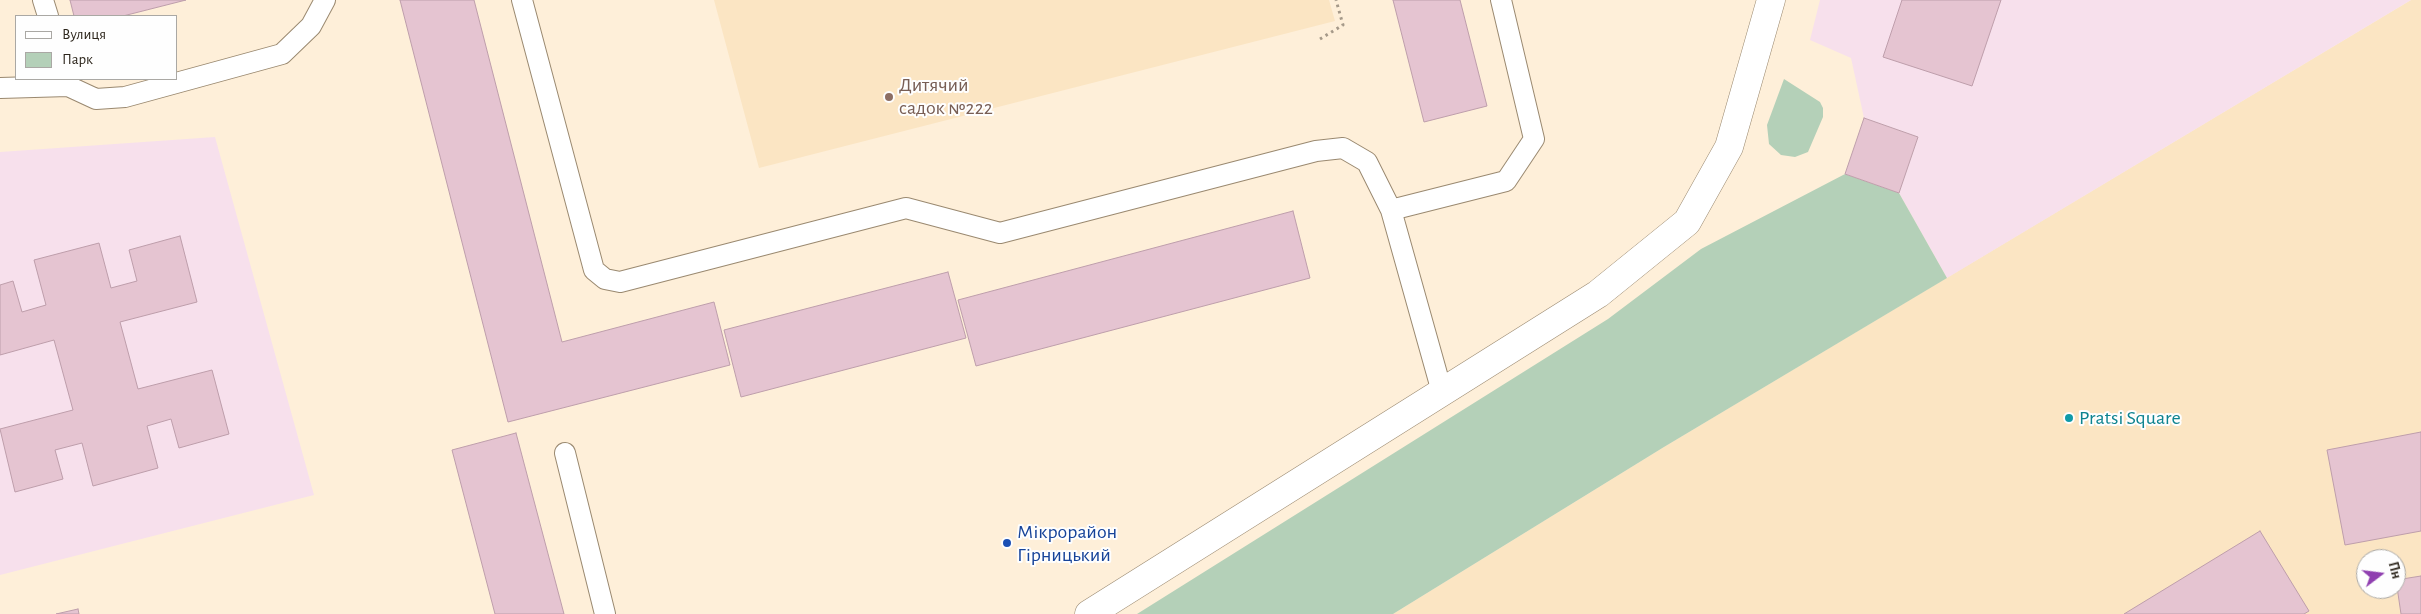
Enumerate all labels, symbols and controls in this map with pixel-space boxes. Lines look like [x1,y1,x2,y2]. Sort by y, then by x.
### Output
legend [15,15,178,80]
text: Вулиця [62,27,106,42]
text: Парк [62,52,93,67]
place label: Дитячий садок №222 [899,73,993,120]
marker: Дитячий садок №222 [883,91,895,103]
place label: Pratsi Square [2079,406,2181,430]
marker: Pratsi Square [2063,412,2075,424]
place label: Мiкрорайон Гiрницький [1017,520,1117,567]
marker: Мiкрорайон Гiрницький [1001,537,1013,549]
north arrow [2356,549,2406,599]
text: Пн [2386,560,2403,580]

